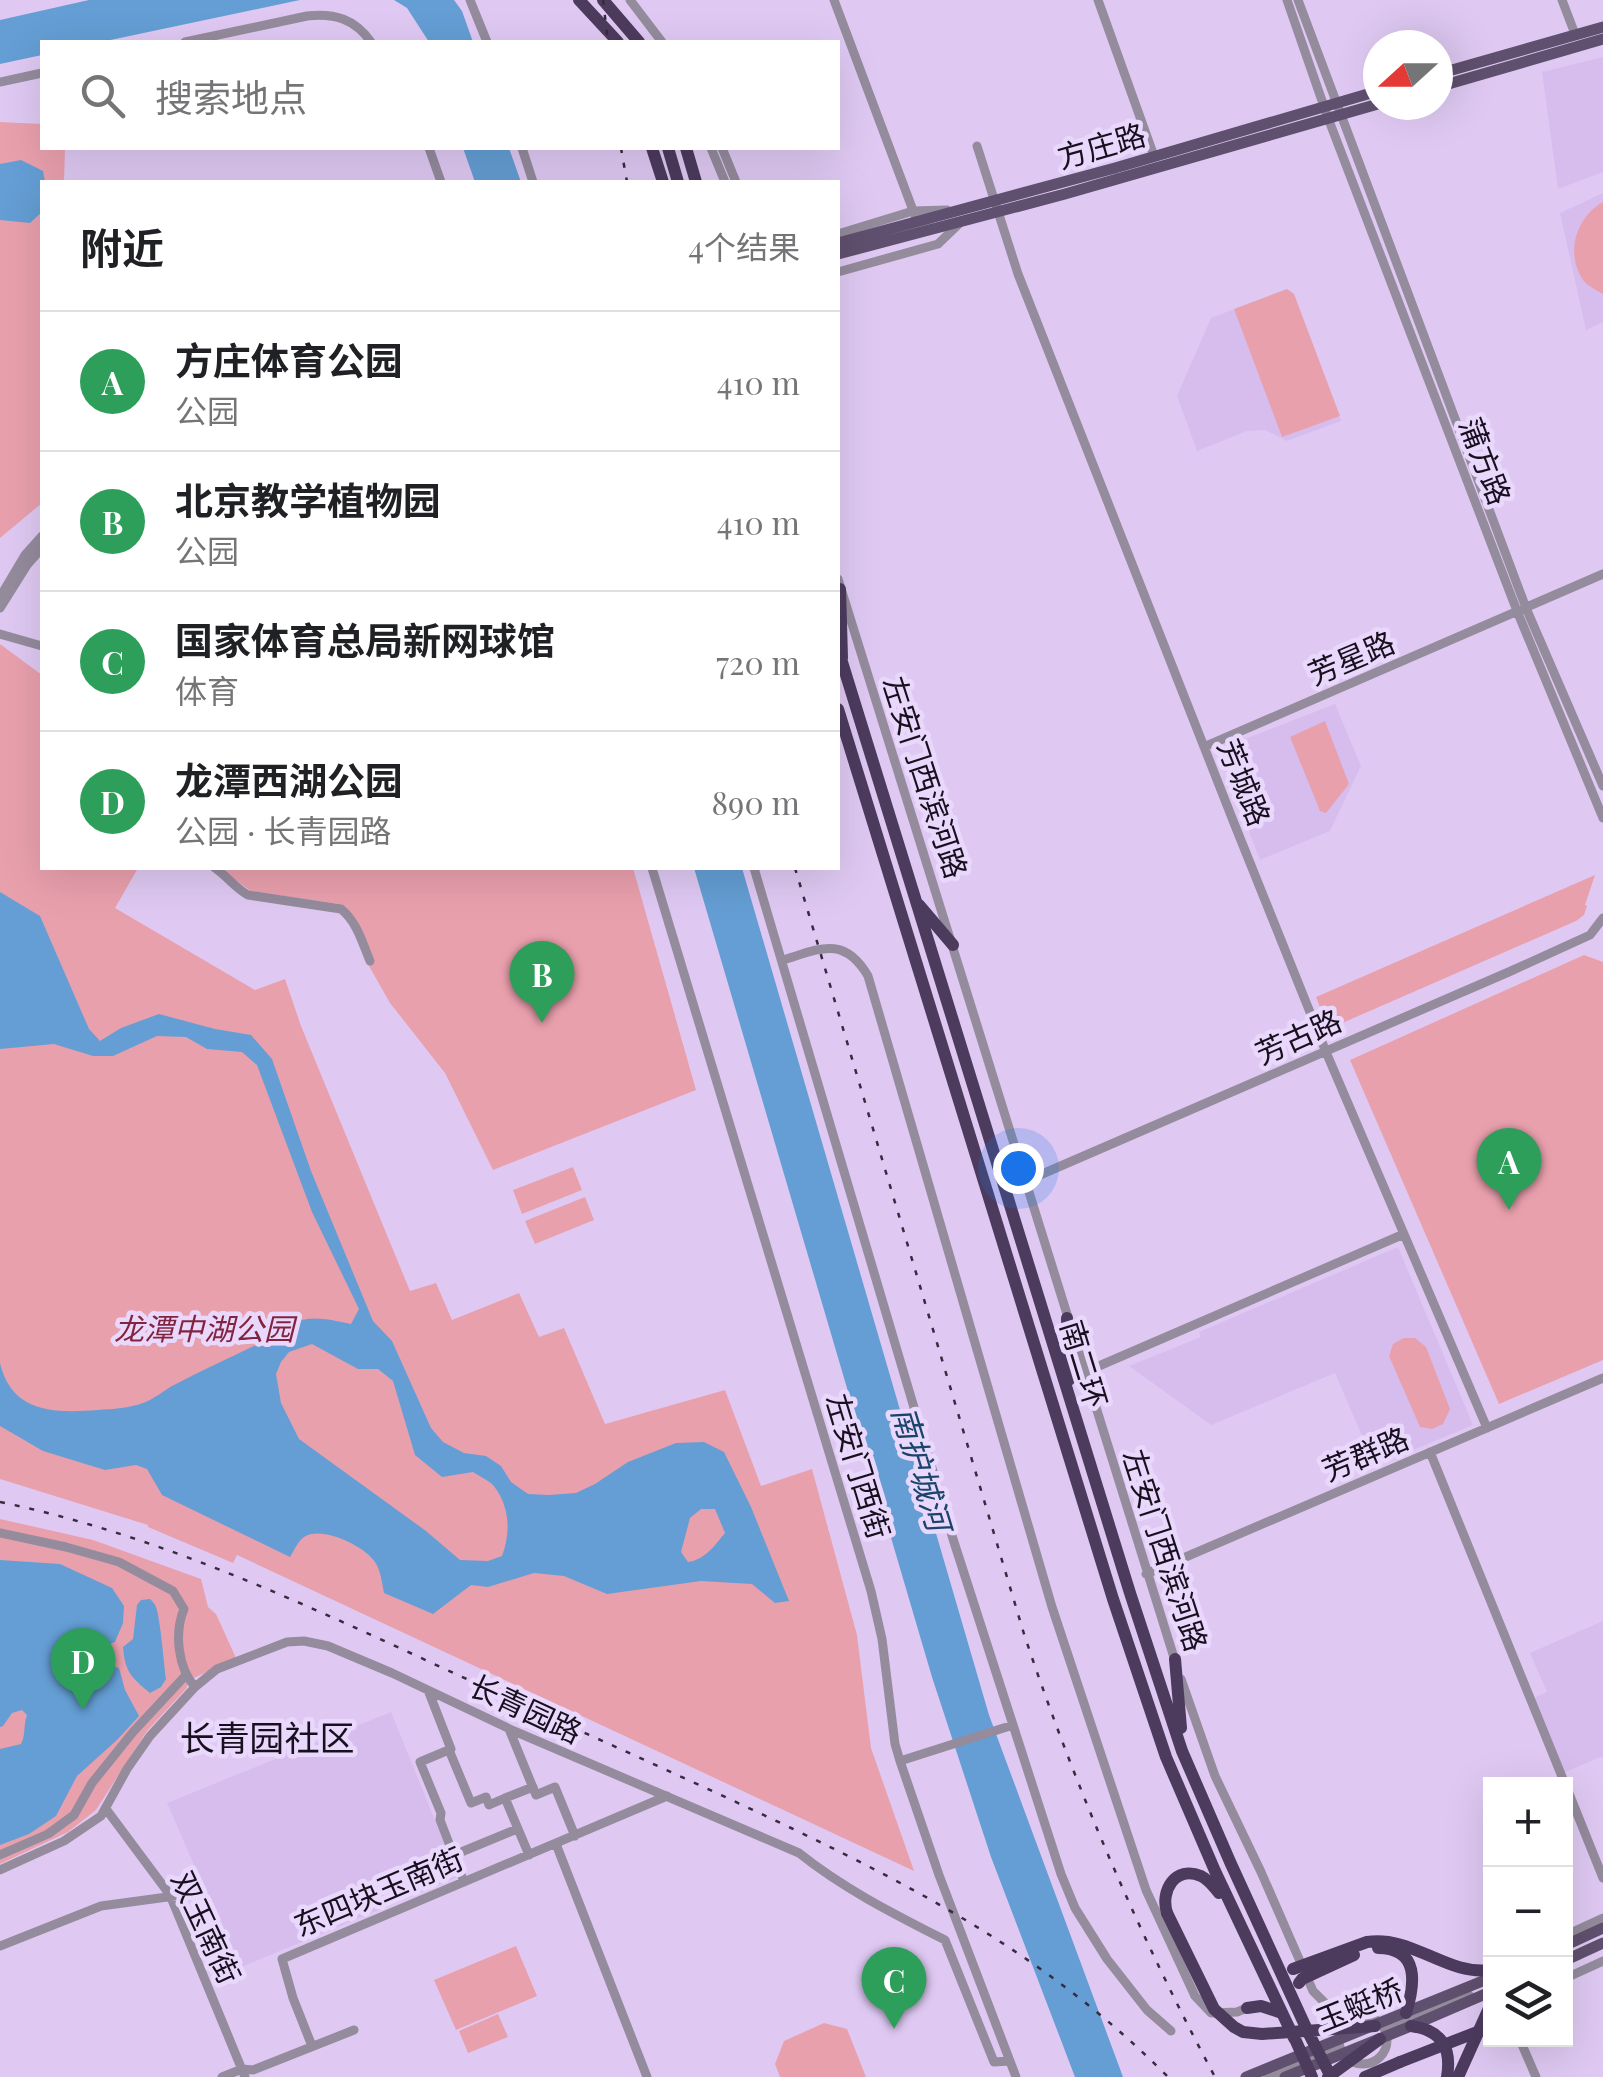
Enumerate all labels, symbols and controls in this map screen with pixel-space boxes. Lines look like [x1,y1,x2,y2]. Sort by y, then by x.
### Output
north arrow [1363,30,1453,120]
search box [40,40,840,150]
icon: search [75,68,130,123]
text: 搜索地点 [155,71,307,122]
street label: 方庄路 [1052,113,1150,177]
text: 附近 [80,219,164,275]
text: 4个结果 [688,224,800,267]
text: 方庄体育公园 [175,334,403,385]
text: A [102,360,123,403]
text: 410 m [717,360,800,403]
text: 公园 [175,388,239,431]
street label: 蒲方路 [1451,412,1521,510]
text: 北京教学植物园 [175,474,441,525]
text: B [102,500,123,543]
text: 410 m [717,500,800,543]
text: 公园 [175,528,239,571]
text: 国家体育总局新网球馆 [175,614,555,665]
street label: 芳星路 [1302,621,1400,693]
text: C [101,640,124,683]
text: 720 m [716,640,800,683]
text: 体育 [175,668,239,711]
street label: 左安门西滨河路 [875,671,977,883]
street label: 芳城路 [1210,733,1280,831]
text: 龙潭西湖公园 [175,754,403,805]
text: D [100,780,125,823]
text: 890 m [711,780,800,823]
text: 公园 · 长青园路 [175,808,391,851]
pin: B [510,940,574,1023]
street label: 芳古路 [1249,999,1347,1073]
pin: A [1476,1128,1542,1210]
your location [993,1143,1044,1194]
park label: 龙潭中湖公园 [114,1308,298,1348]
street label: 南二环 [1053,1315,1117,1413]
street label: 左安门西街 [818,1388,900,1544]
water label: 南护城河 [884,1401,964,1541]
street label: 芳群路 [1316,1417,1414,1489]
street label: 左安门西滨河路 [1115,1444,1217,1656]
pin: D [51,1628,116,1710]
street label: 长青园路 [463,1665,589,1751]
district label: 长青园社区 [179,1713,355,1760]
map controls [1483,1777,1573,2047]
button: + [1483,1777,1573,1867]
street label: 东四块玉南街 [287,1837,469,1945]
street label: 双玉南街 [164,1864,250,1990]
button: − [1483,1867,1573,1957]
pin: C [862,1946,926,2029]
button: layers [1483,1957,1573,2047]
street label: 玉蜓桥 [1310,1969,1408,2039]

